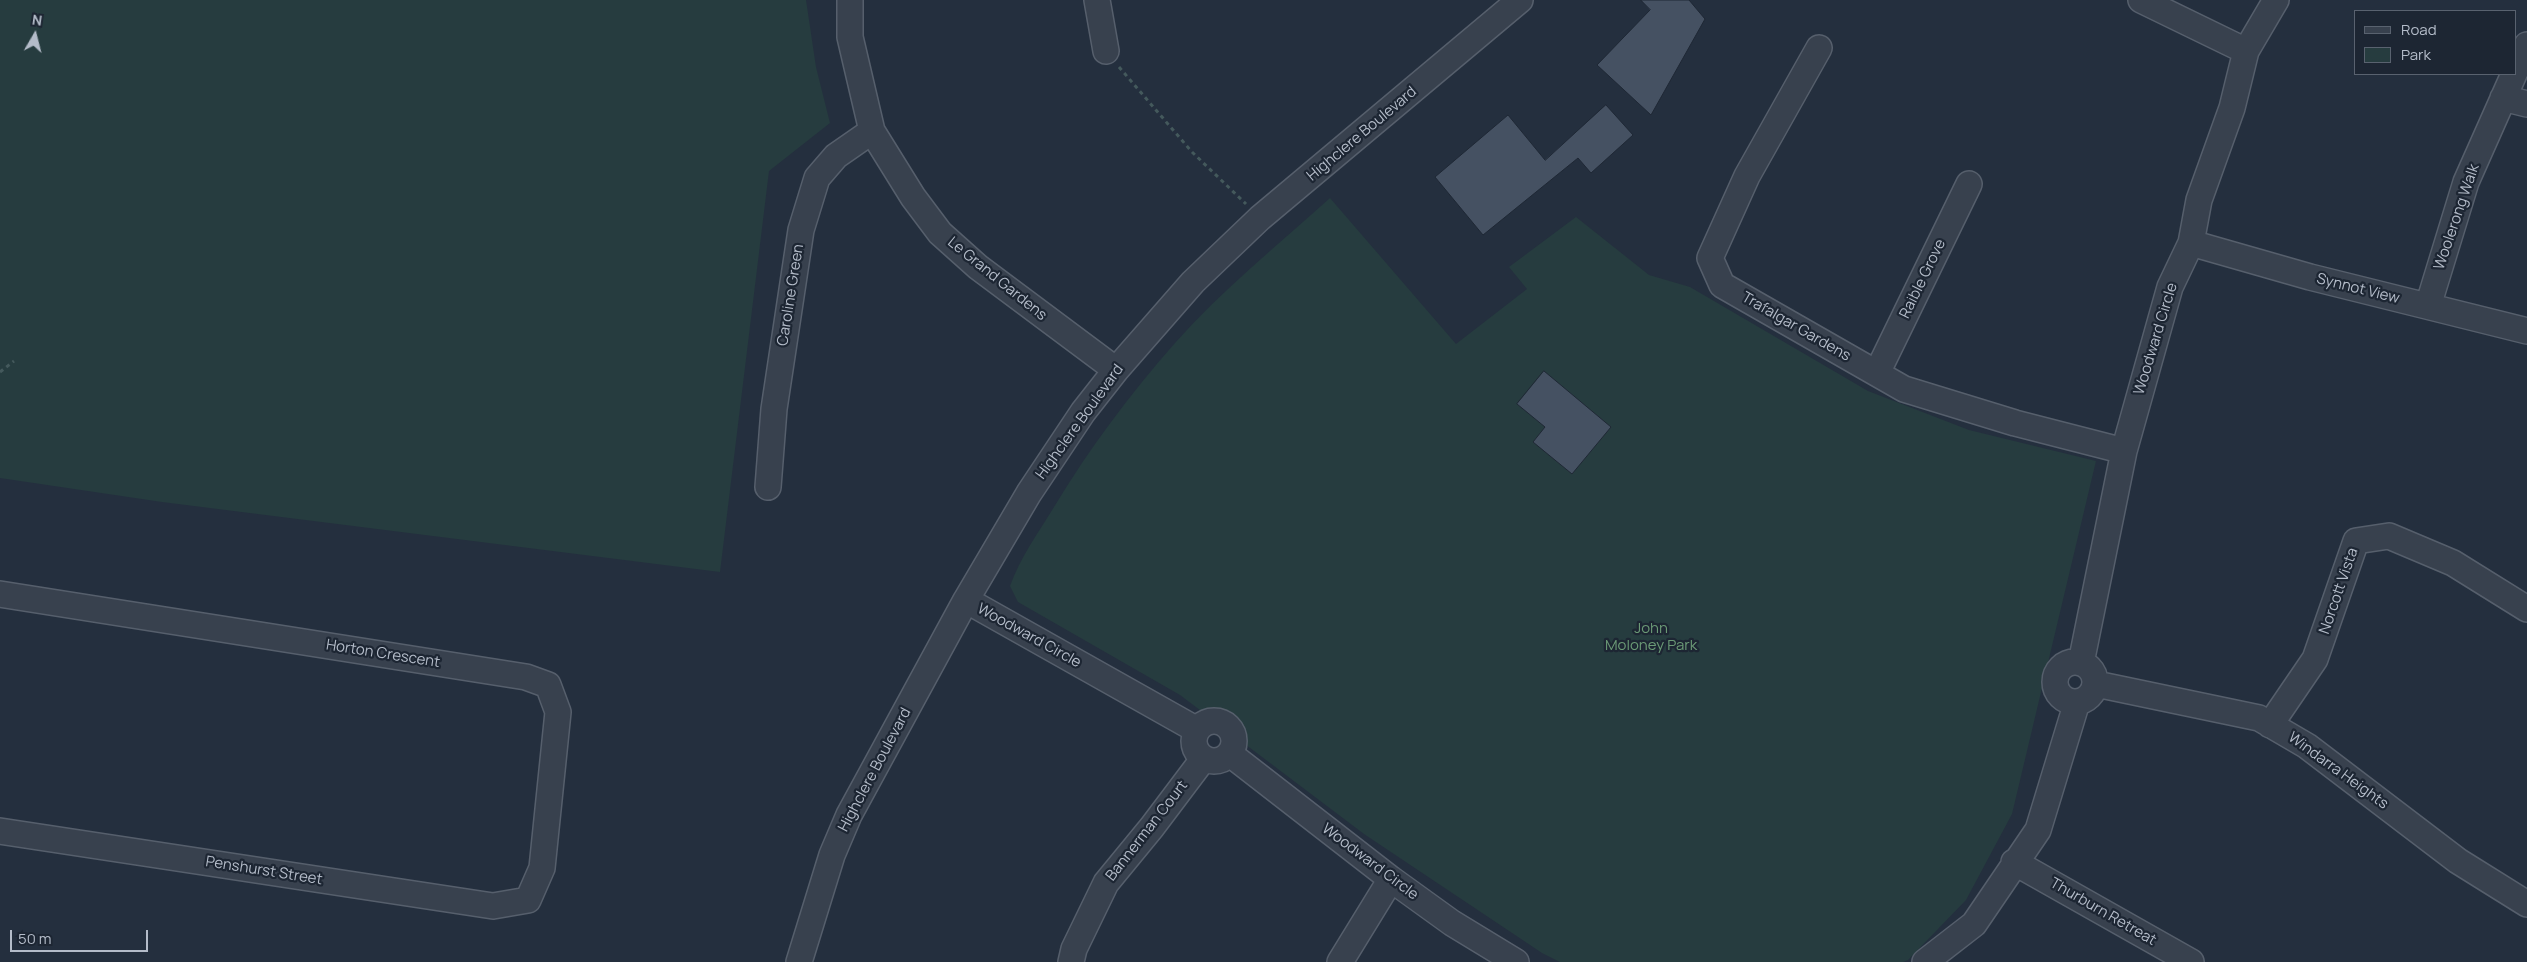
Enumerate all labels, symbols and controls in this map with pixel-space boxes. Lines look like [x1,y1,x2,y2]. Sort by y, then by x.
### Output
north arrow [10,10,60,60]
text: N [31,10,43,30]
legend [2354,10,2517,75]
text: Road [2401,19,2437,40]
text: Park [2401,44,2431,65]
street label: Highclere Boulevard [1304,83,1420,185]
street label: Woolerong Walk [2430,162,2484,272]
street label: Le Grand Gardens [944,233,1050,325]
street label: Raible Grove [1896,236,1950,322]
street label: Caroline Green [774,243,808,347]
street label: Synnot View [2315,270,2401,308]
street label: Woodward Circle [2130,281,2182,397]
street label: Trafalgar Gardens [1738,289,1854,365]
street label: Highclere Boulevard [1032,361,1128,483]
street label: Norcott Vista [2316,546,2362,636]
street label: Woodward Circle [974,600,1084,672]
park label: John Moloney Park [1605,620,1697,655]
street label: Horton Crescent [325,636,441,672]
street label: Highclere Boulevard [835,705,915,835]
street label: Windarra Heights [2284,729,2392,813]
street label: Bannerman Court [1102,777,1192,885]
street label: Woodward Circle [1318,820,1422,904]
street label: Penshurst Street [204,853,324,889]
street label: Thurburn Retreat [2047,874,2159,950]
scale bar [12,920,150,952]
text: 50 m [18,928,52,949]

